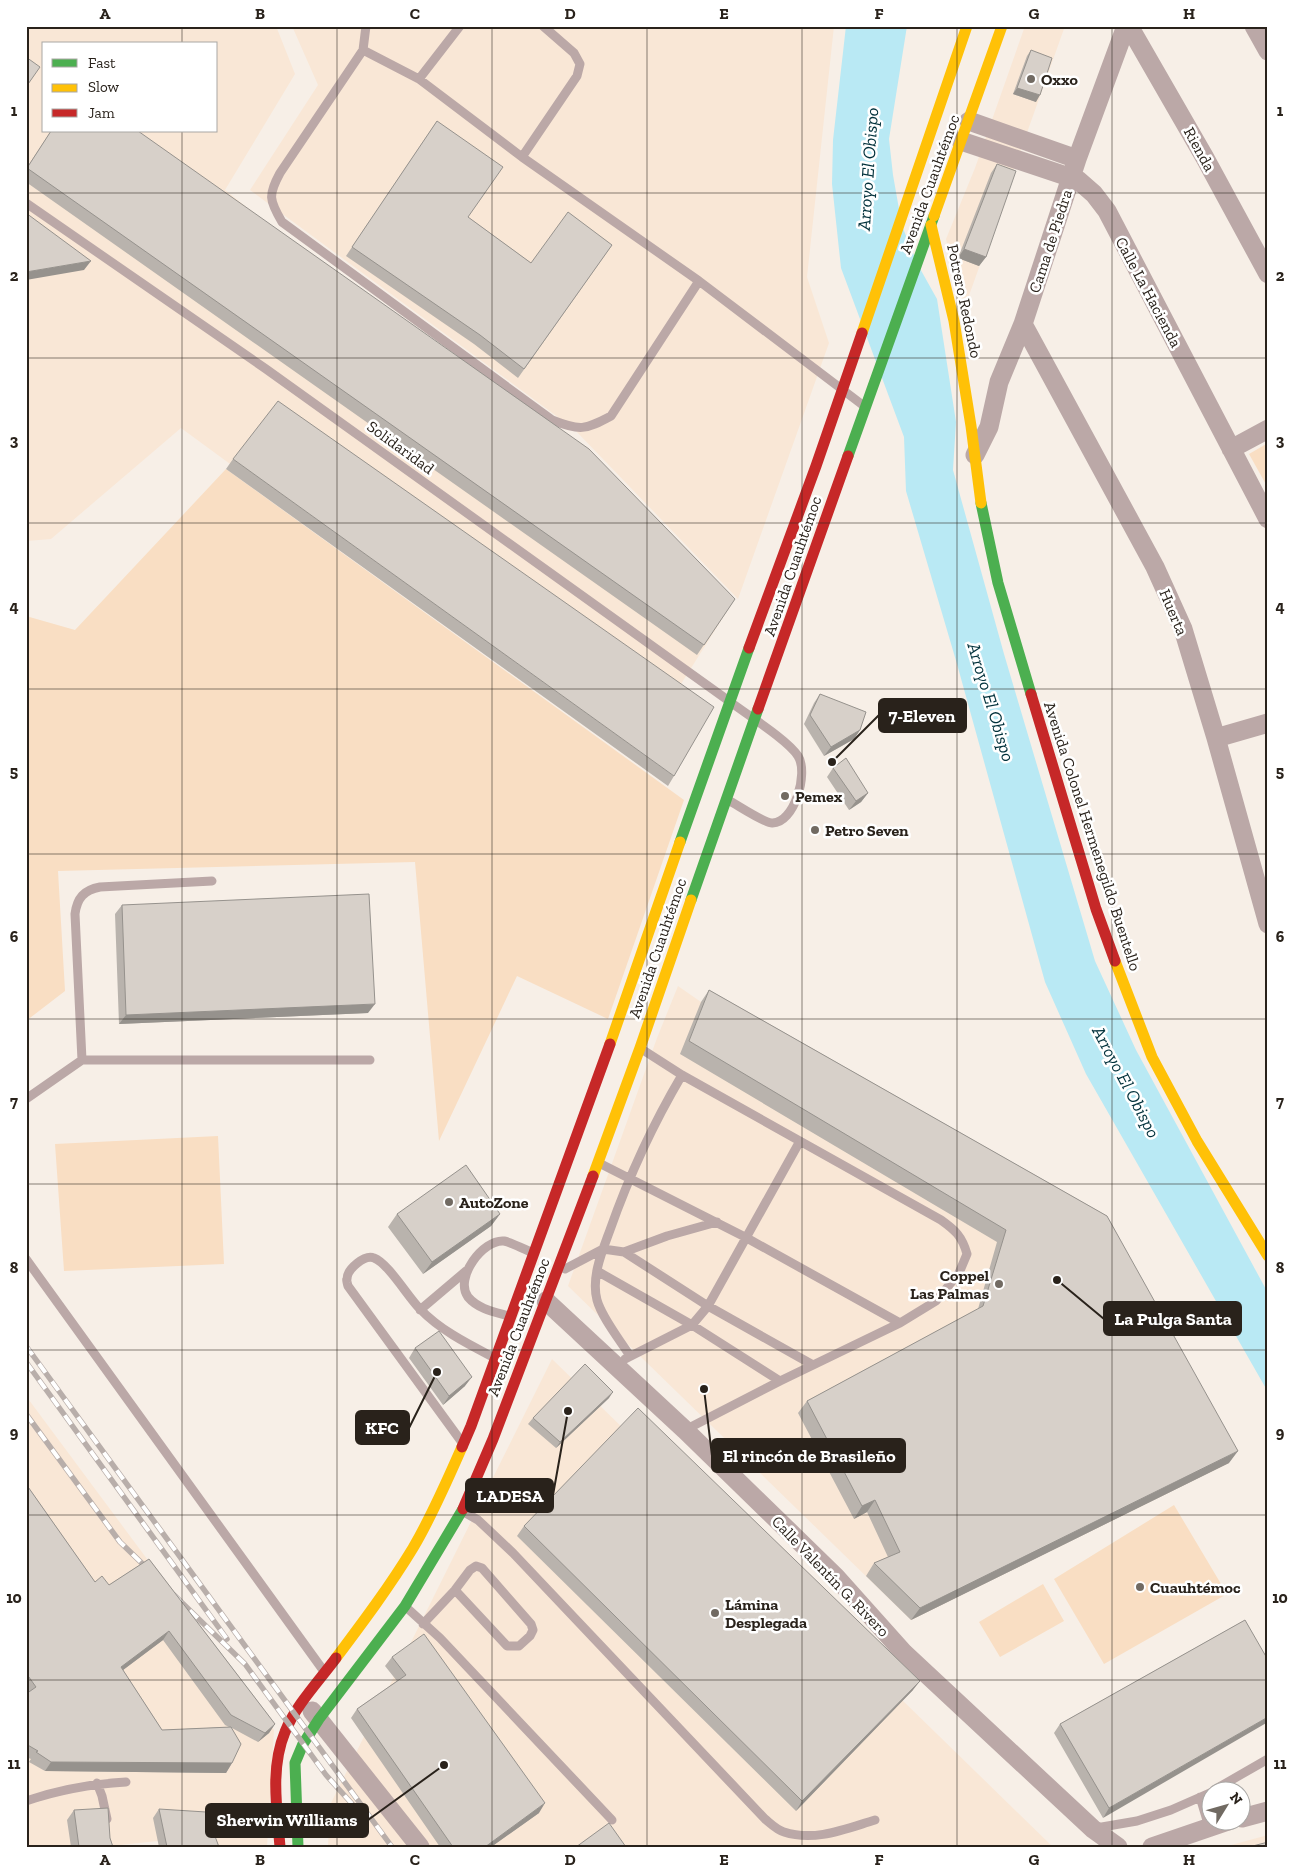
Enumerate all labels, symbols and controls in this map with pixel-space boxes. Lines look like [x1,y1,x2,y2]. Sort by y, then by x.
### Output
text: A [100,4,111,23]
text: B [255,4,265,23]
text: C [410,4,420,23]
text: D [564,4,576,23]
text: E [719,4,729,23]
text: F [874,4,884,23]
text: G [1029,4,1040,23]
text: H [1183,4,1195,23]
legend [42,42,218,132]
text: Fast [88,54,116,72]
place label: Oxxo [1041,70,1078,89]
marker: Oxxo [1025,73,1037,85]
text: Slow [88,78,120,96]
text: 1 [11,101,18,120]
text: 1 [1277,101,1284,120]
text: Jam [88,104,115,122]
water label: Arroyo El Obispo [853,107,883,232]
street label: Avenida Cuauhtémoc [895,112,963,256]
street label: Rienda [1180,124,1220,175]
street label: Cama de Piedra [1025,187,1076,295]
street label: Calle La Hacienda [1111,234,1186,351]
street label: Potrero Redondo [943,242,986,360]
text: 2 [10,266,19,285]
text: 2 [1276,266,1285,285]
street label: Solidaridad [363,417,438,478]
text: 3 [10,431,19,450]
text: 3 [1276,431,1285,450]
street label: Avenida Cuauhtémoc [760,494,825,639]
street label: Huerta [1155,586,1192,639]
text: 4 [9,597,19,616]
text: 4 [1275,597,1285,616]
water label: Arroyo El Obispo [962,639,1020,764]
callout: 7-Eleven [879,699,966,732]
street label: Avenida Colonel Hermenegildo Buentello [1040,699,1145,973]
text: 7-Eleven [889,705,956,727]
text: 5 [10,762,18,781]
text: 5 [1276,762,1284,781]
place label: Pemex [795,787,843,806]
marker: Pemex [779,790,791,802]
place label: Petro Seven [825,821,909,840]
marker: Petro Seven [809,824,821,836]
street label: Avenida Cuauhtémoc [625,876,690,1021]
text: 6 [10,927,19,946]
text: 6 [1276,927,1285,946]
water label: Arroyo El Obispo [1087,1021,1165,1142]
text: 7 [10,1092,18,1111]
text: 7 [1276,1092,1284,1111]
place label: AutoZone [459,1193,529,1212]
marker: AutoZone [443,1196,455,1208]
street label: Avenida Cuauhtémoc [483,1255,554,1399]
text: 8 [10,1258,19,1277]
text: 8 [1276,1258,1285,1277]
place label: Coppel Las Palmas [910,1266,989,1303]
marker: Coppel Las Palmas [993,1278,1005,1290]
callout: La Pulga Santa [1104,1302,1241,1335]
text: La Pulga Santa [1114,1308,1232,1330]
callout: KFC [356,1411,409,1444]
text: KFC [365,1417,399,1439]
text: 9 [10,1423,19,1442]
text: 9 [1276,1423,1285,1442]
callout: El rincón de Brasileño [712,1439,905,1472]
text: El rincón de Brasileño [722,1445,896,1467]
callout: LADESA [466,1479,553,1512]
text: LADESA [476,1485,544,1507]
street label: Calle Valentín G. Rivero [768,1512,893,1641]
place label: Cuauhtémoc [1150,1578,1241,1597]
marker: Cuauhtémoc [1134,1581,1146,1593]
text: 10 [6,1588,22,1607]
text: 10 [1272,1588,1288,1607]
place label: Lámina Desplegada [725,1595,807,1632]
marker: Lámina Desplegada [709,1607,721,1619]
text: 11 [8,1754,21,1773]
text: 11 [1274,1754,1287,1773]
north arrow [1202,1780,1252,1830]
text: N [1226,1789,1246,1808]
callout: Sherwin Williams [206,1804,368,1837]
text: Sherwin Williams [216,1809,358,1831]
text: A [100,1850,111,1869]
text: B [255,1850,265,1869]
text: C [410,1850,420,1869]
text: D [564,1850,576,1869]
text: E [719,1850,729,1869]
text: F [874,1850,884,1869]
text: G [1029,1850,1040,1869]
text: H [1183,1850,1195,1869]

